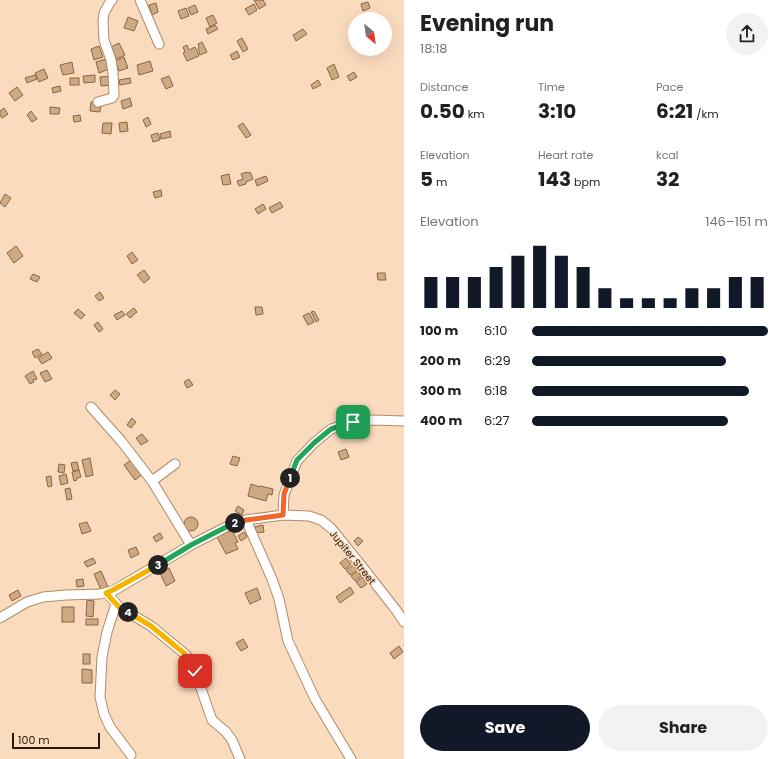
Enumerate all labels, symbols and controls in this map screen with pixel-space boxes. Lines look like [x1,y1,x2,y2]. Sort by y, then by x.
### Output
text: Evening run [420,8,554,39]
north arrow [348,12,392,56]
map controls [348,12,392,56]
button: share [726,13,768,55]
text: 18:18 [420,39,448,58]
text: Distance [420,79,468,95]
text: Time [538,79,565,95]
text: Pace [656,79,683,95]
text: 0.50 [420,97,465,125]
text: 3:10 [538,97,576,125]
text: 6:21 [656,97,693,125]
text: km [465,106,485,122]
text: /km [693,106,719,122]
text: Elevation [420,147,470,163]
text: Heart rate [538,147,593,163]
text: kcal [656,147,678,163]
text: 5 [420,165,433,193]
text: 143 [538,165,571,193]
text: 32 [656,165,680,193]
text: m [433,174,447,190]
text: bpm [571,174,600,190]
text: Elevation [420,212,479,231]
text: 146–151 m [705,212,768,231]
text: 100 m [420,321,458,340]
text: 6:10 [484,321,507,340]
text: 200 m [420,351,461,370]
text: 6:29 [484,351,511,370]
text: 300 m [420,381,461,400]
text: 6:18 [484,381,507,400]
pin [336,405,370,439]
icon: arrive [342,411,364,433]
text: 400 m [420,411,462,430]
text: 6:27 [484,411,510,430]
pin: 1 [280,468,300,488]
text: 1 [288,470,292,486]
pin: 2 [225,513,245,533]
text: 2 [232,515,238,531]
street label: Jupiter Street [326,527,380,588]
pin: 3 [148,555,168,575]
text: 3 [155,557,161,573]
pin: 4 [118,602,138,622]
text: 4 [124,604,132,620]
pin [178,654,212,688]
icon: check [184,660,206,682]
button: Save [420,705,590,751]
button: Share [598,705,768,751]
scale bar [12,731,100,750]
text: 100 m [18,732,50,748]

